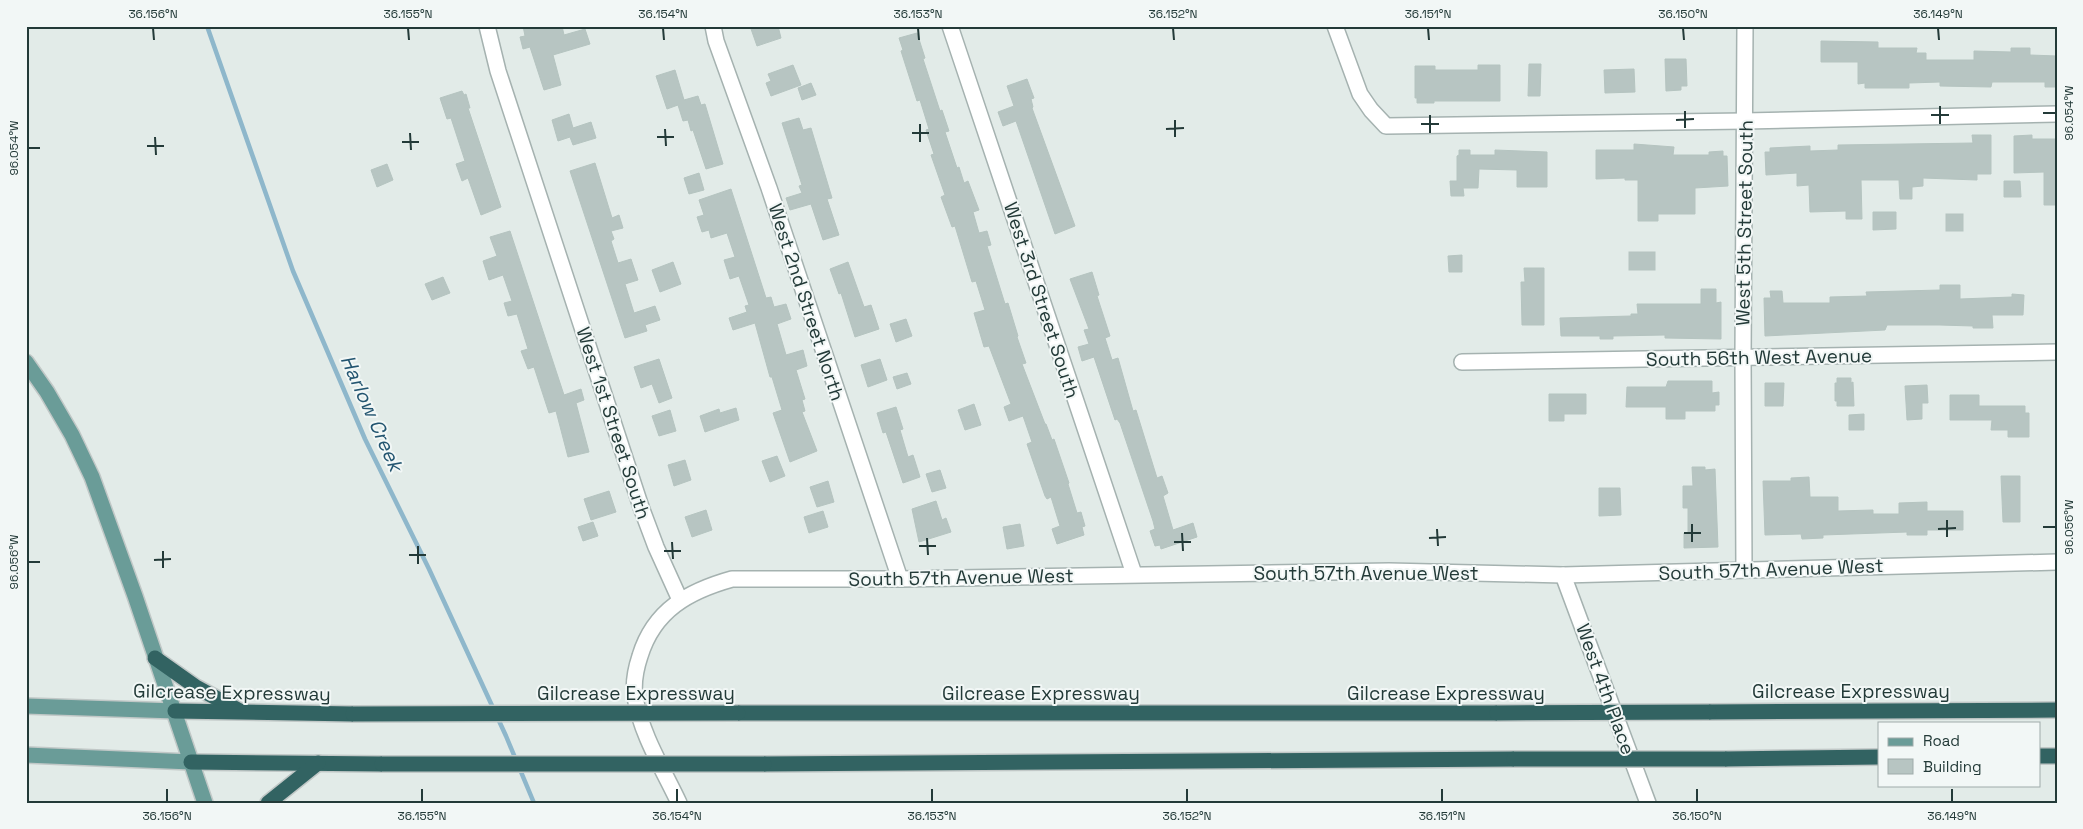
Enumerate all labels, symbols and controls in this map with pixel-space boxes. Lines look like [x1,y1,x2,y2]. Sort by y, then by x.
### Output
text: 36.156°N [128,6,178,22]
text: 36.155°N [383,6,433,22]
text: 36.154°N [638,6,688,22]
text: 36.153°N [893,6,943,22]
text: 36.152°N [1148,6,1198,22]
text: 36.151°N [1405,6,1451,22]
text: 36.150°N [1658,6,1708,22]
text: 36.149°N [1913,6,1963,22]
text: 96.054°W [2061,85,2077,140]
text: 96.054°W [6,120,22,175]
street label: West 5th Street South [1730,120,1759,326]
street label: West 3rd Street South [998,199,1085,401]
street label: West 2nd Street North [763,200,850,404]
street label: West 1st Street South [571,324,656,522]
street label: South 56th West Avenue [1646,343,1872,372]
water label: Harlow Creek [335,351,410,477]
text: 96.056°W [2061,499,2077,554]
text: 96.056°W [6,534,22,589]
street label: South 57th Avenue West [1658,553,1884,586]
street label: South 57th Avenue West [1253,561,1479,586]
street label: South 57th Avenue West [848,563,1074,592]
street label: West 4th Place [1570,620,1641,758]
street label: Gilcrease Expressway [133,678,331,707]
street label: Gilcrease Expressway [1752,679,1950,704]
street label: Gilcrease Expressway [537,681,735,706]
street label: Gilcrease Expressway [942,681,1140,706]
street label: Gilcrease Expressway [1347,681,1545,706]
legend [1878,722,2040,786]
text: Road [1923,731,1960,750]
text: Building [1923,757,1982,776]
text: 36.156°N [142,808,192,824]
text: 36.155°N [397,808,447,824]
text: 36.154°N [652,808,702,824]
text: 36.153°N [907,808,957,824]
text: 36.152°N [1162,808,1212,824]
text: 36.151°N [1419,808,1465,824]
text: 36.150°N [1672,808,1722,824]
text: 36.149°N [1927,808,1977,824]

